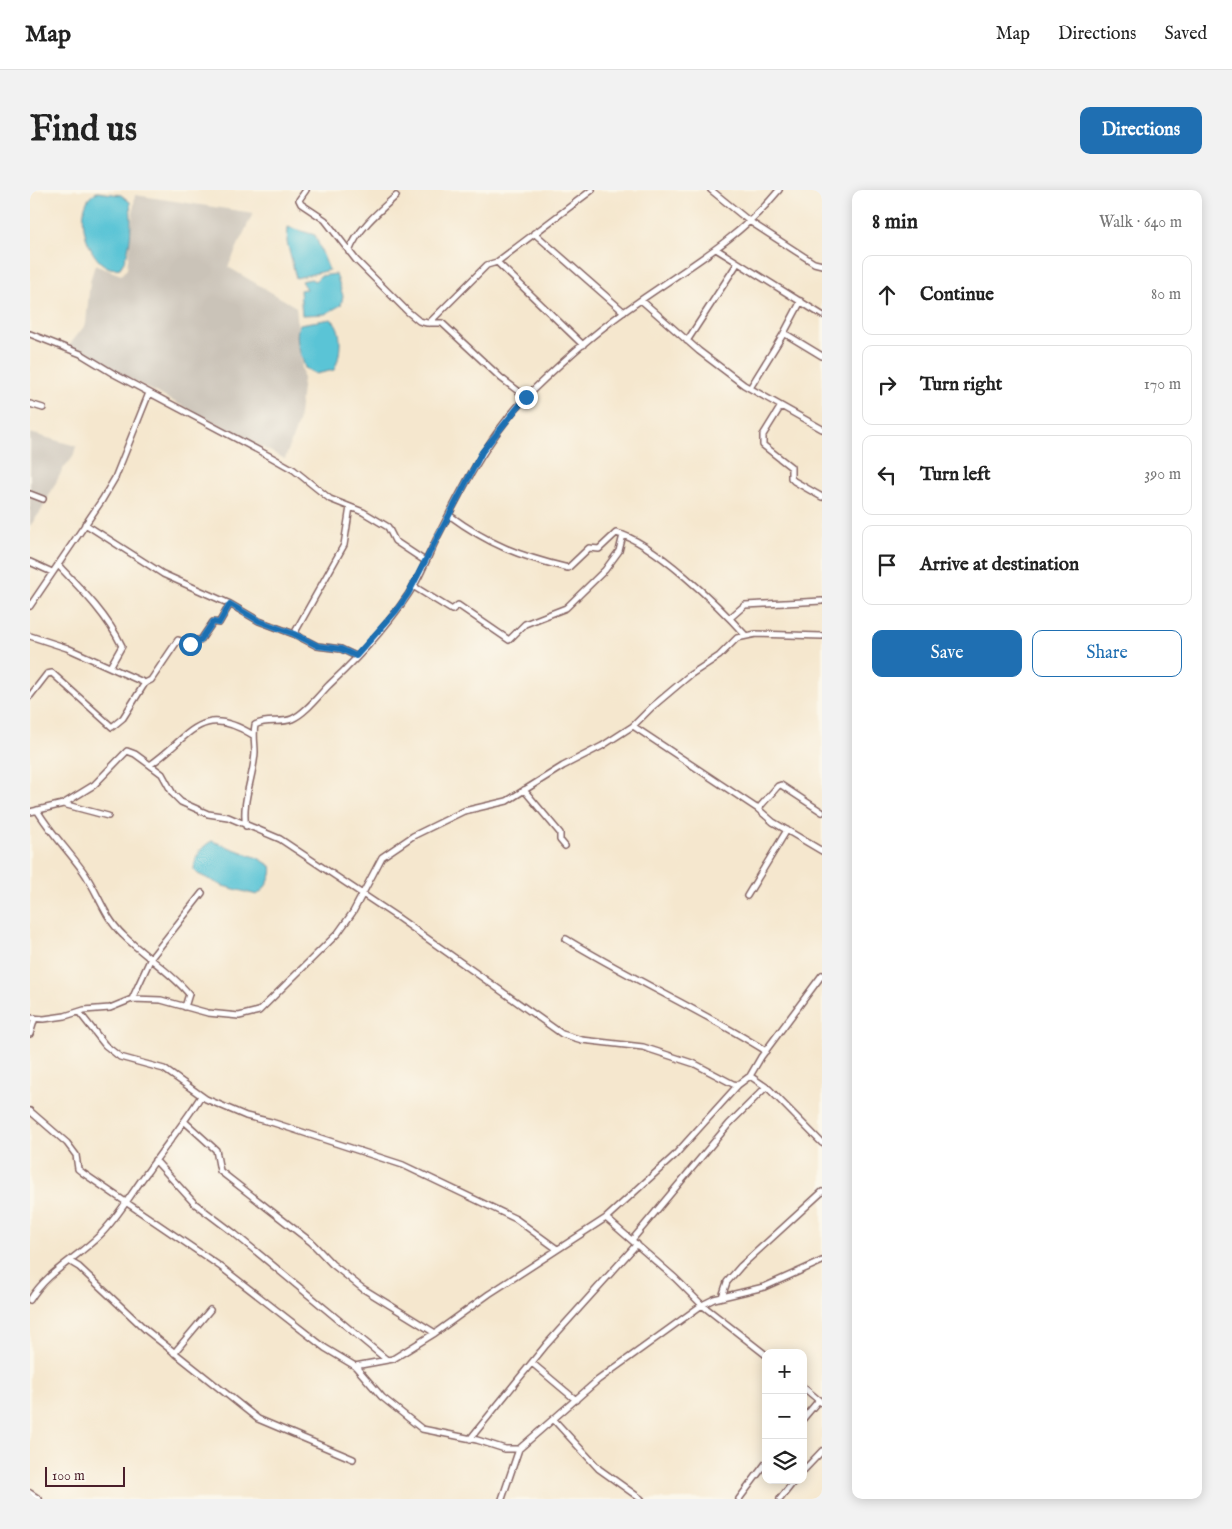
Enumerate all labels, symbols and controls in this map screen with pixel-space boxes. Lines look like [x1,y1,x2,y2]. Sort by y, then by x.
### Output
text: Map [25,19,71,50]
text: Map [996,23,1030,46]
text: Directions [1058,23,1136,46]
text: Saved [1164,23,1207,46]
button: Directions [1080,107,1202,154]
text: Find us [30,108,137,153]
text: 8 min [872,209,918,236]
text: Walk · 640 m [1099,213,1182,233]
icon: ahead [873,281,901,309]
text: Continue [920,283,994,307]
text: 80 m [1151,285,1181,305]
icon: right [873,371,901,399]
text: Turn right [920,373,1002,397]
text: 170 m [1144,375,1181,395]
route end [515,386,538,409]
icon: left [873,461,901,489]
text: Turn left [920,463,991,487]
text: 390 m [1144,465,1181,485]
icon: arrive [873,551,901,579]
text: Arrive at destination [920,553,1079,577]
button: Save [872,630,1022,677]
button: Share [1032,630,1182,677]
route start [179,633,202,656]
map controls [762,1349,807,1484]
button: + [762,1349,807,1394]
button: − [762,1394,807,1439]
button: layers [762,1439,807,1484]
scale bar [45,1464,125,1487]
text: 100 m [52,1467,85,1485]

